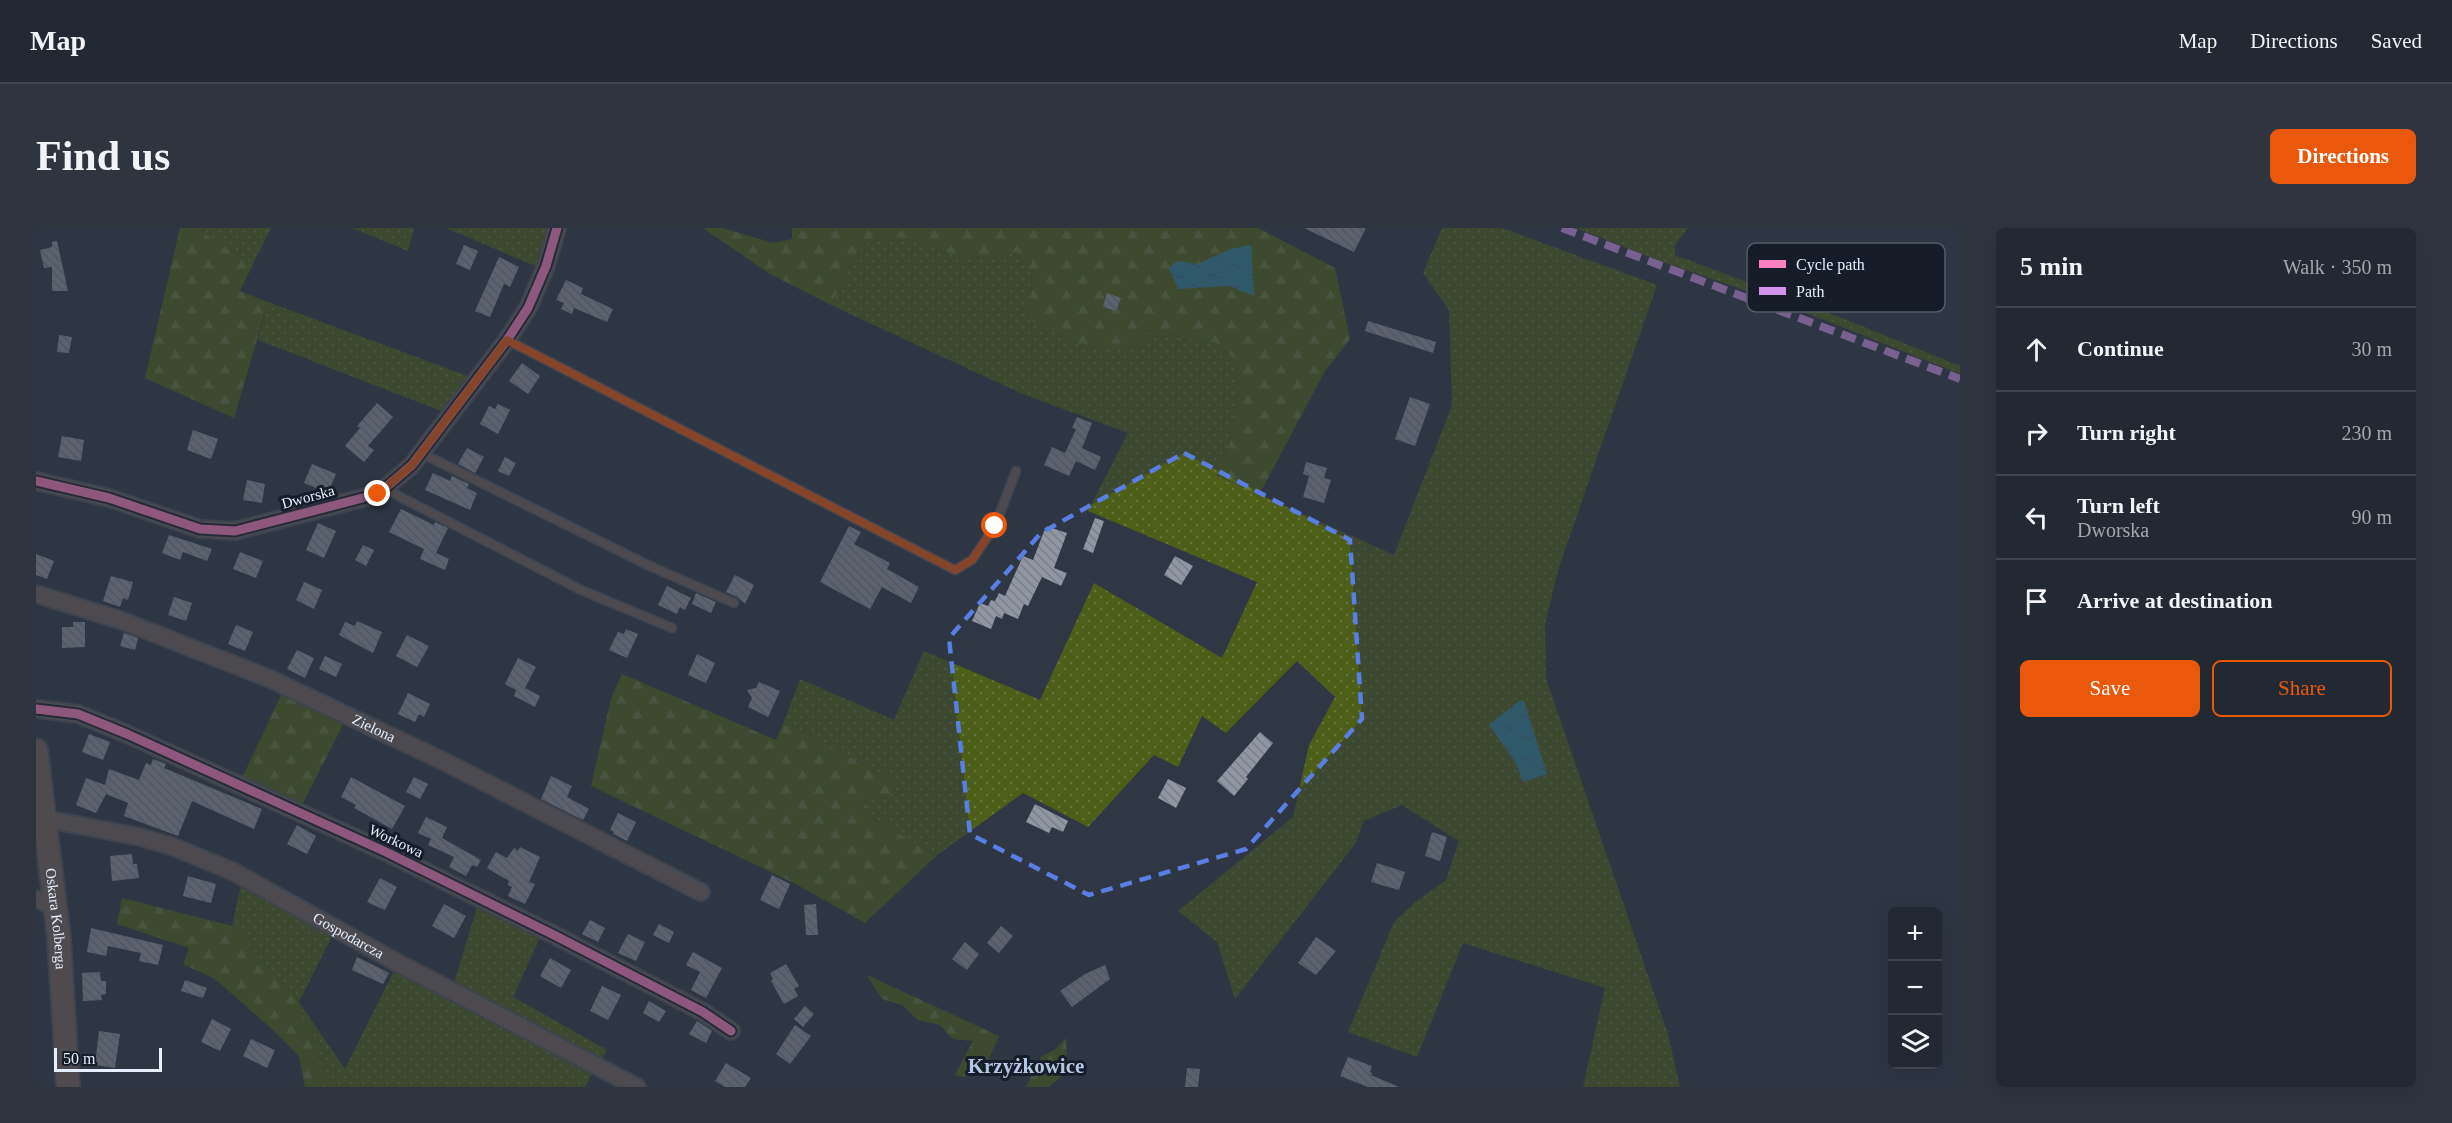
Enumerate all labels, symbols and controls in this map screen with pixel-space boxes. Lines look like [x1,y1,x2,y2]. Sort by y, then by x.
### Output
text: Map [30,25,86,56]
text: Map [2179,29,2217,53]
text: Directions [2250,29,2338,53]
text: Saved [2371,29,2422,53]
button: Directions [2270,129,2416,184]
text: Find us [36,133,170,179]
legend [1747,243,1945,312]
text: 5 min [2020,252,2083,281]
text: Cycle path [1796,256,1865,274]
text: Walk · 350 m [2283,256,2392,278]
text: Path [1796,283,1824,300]
icon: ahead [2020,333,2053,366]
text: Continue [2077,336,2164,361]
text: 30 m [2351,338,2392,360]
icon: right [2020,417,2053,450]
text: Turn right [2077,420,2176,445]
text: 230 m [2341,422,2392,444]
route end [364,480,390,506]
street label: Dworska [280,482,337,512]
text: Turn left [2077,493,2160,518]
icon: left [2020,501,2053,534]
text: 90 m [2351,506,2392,528]
route start [981,512,1007,538]
text: Dworska [2077,519,2149,541]
icon: arrive [2020,585,2053,618]
text: Arrive at destination [2077,588,2273,613]
button: Save [2020,660,2200,717]
button: Share [2212,660,2392,717]
street label: Zielona [350,711,398,745]
street label: Workowa [366,822,426,861]
street label: Oskara Kolberga [43,867,69,970]
map controls [1888,907,1942,1069]
button: + [1888,907,1942,961]
street label: Gospodarcza [310,910,387,962]
button: − [1888,961,1942,1015]
button: layers [1888,1015,1942,1069]
scale bar [54,1045,162,1072]
text: 50 m [63,1050,95,1067]
district label: Krzyżkowice [968,1054,1084,1078]

